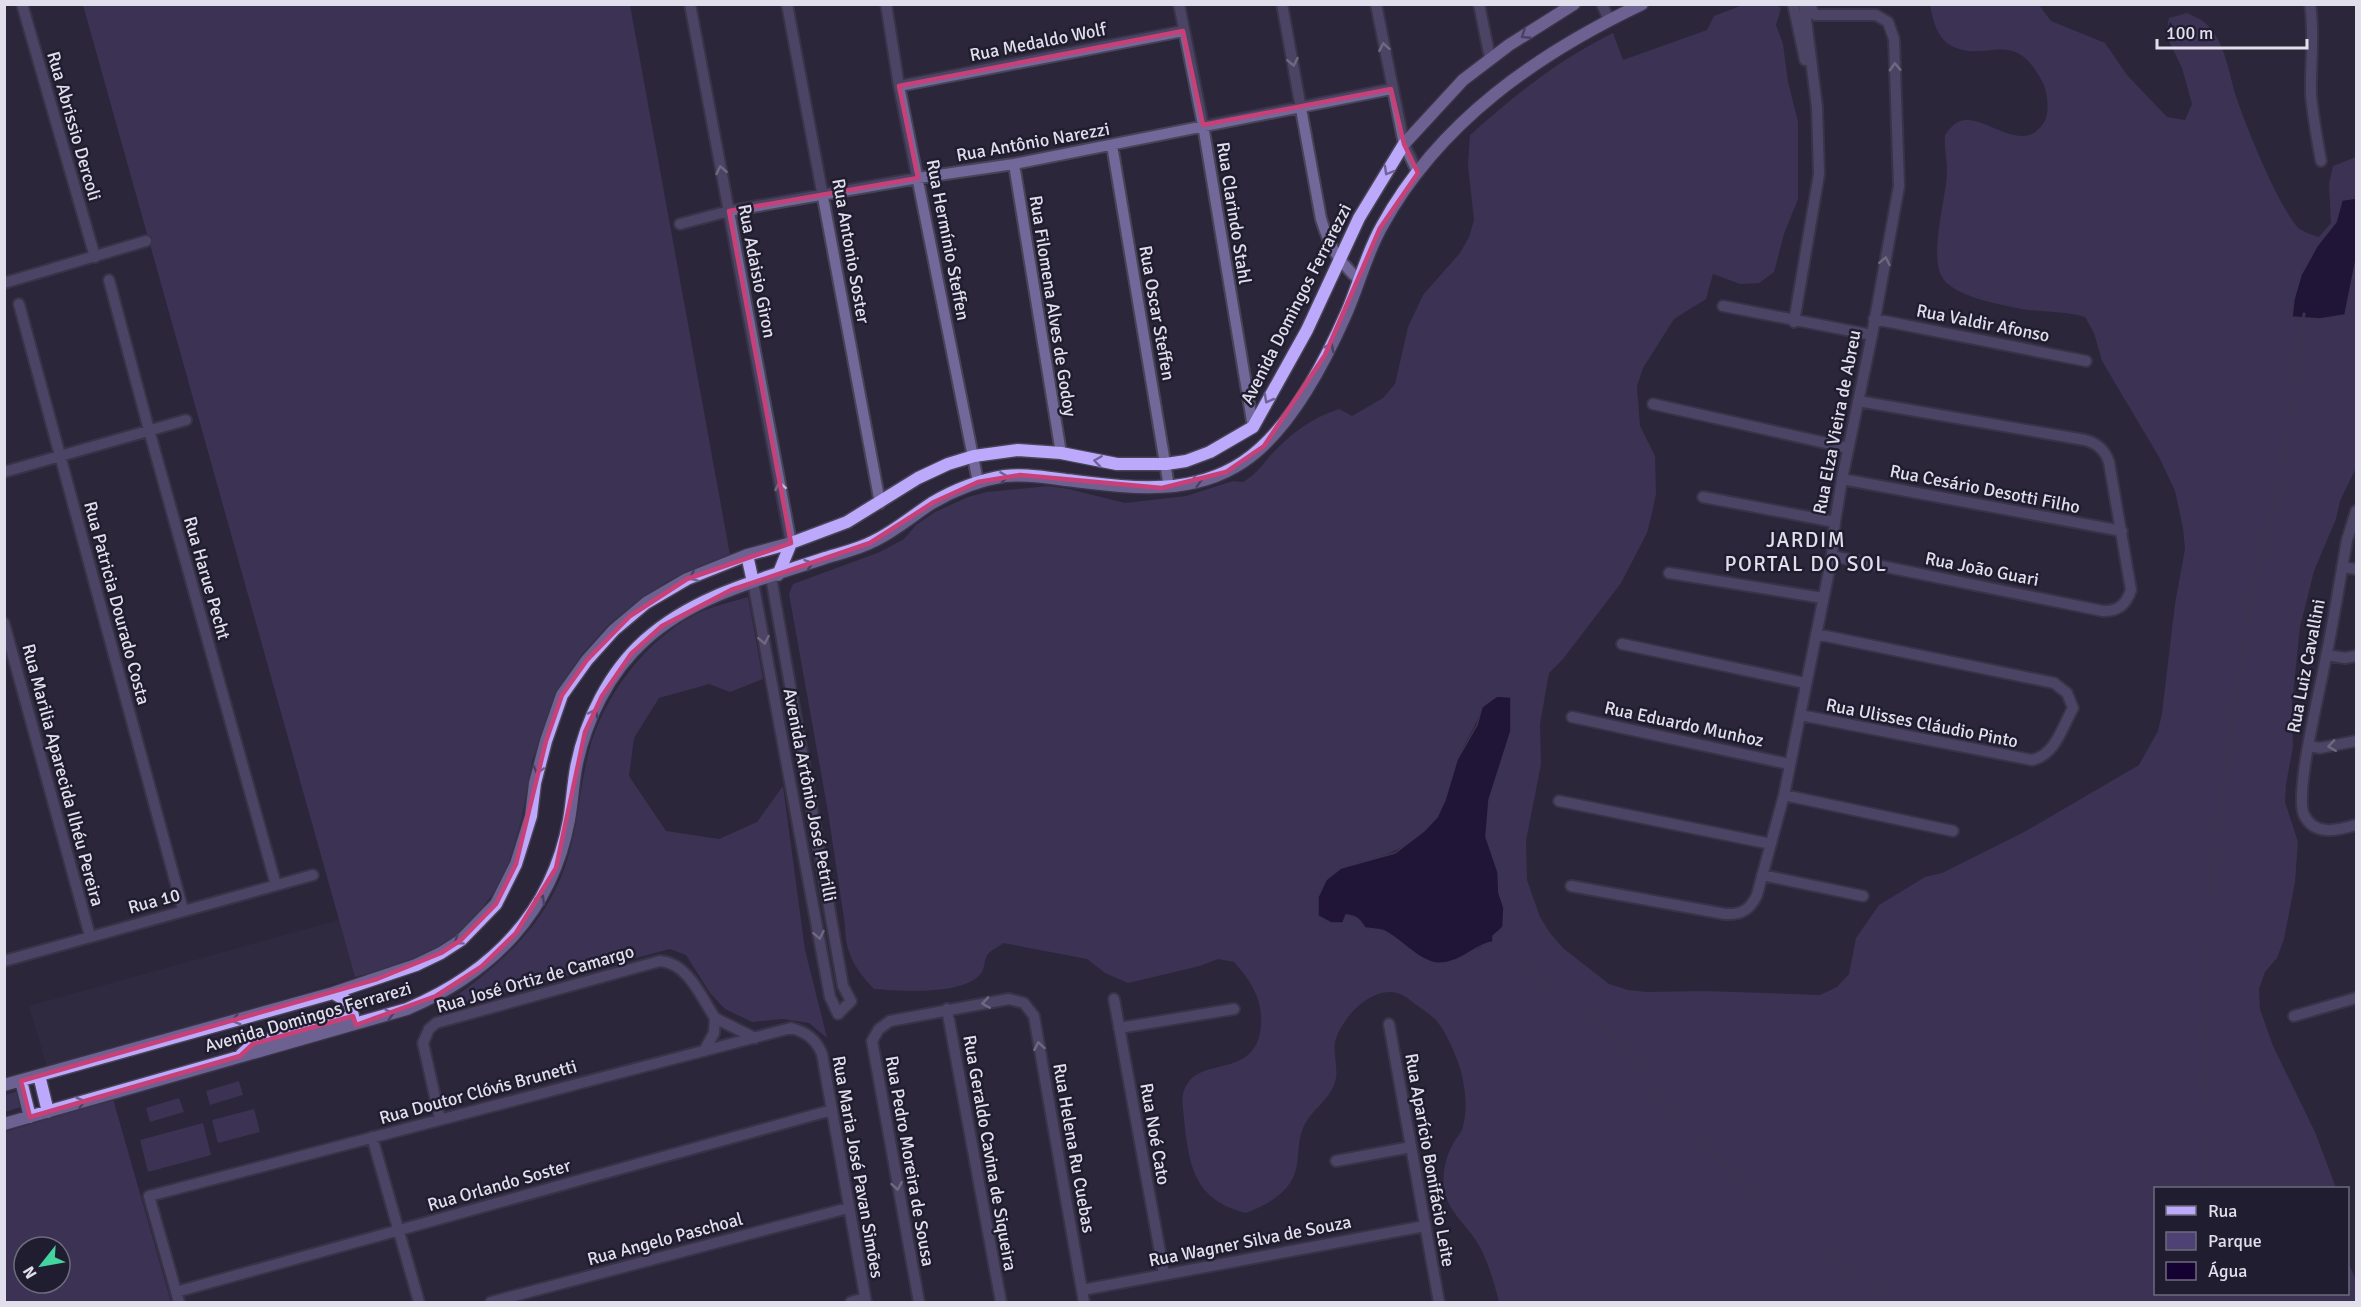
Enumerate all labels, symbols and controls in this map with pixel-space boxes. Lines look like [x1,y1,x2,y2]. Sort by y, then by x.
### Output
scale bar [2157,12,2307,50]
street label: Rua Medaldo Wolf [968,18,1109,66]
text: 100 m [2166,22,2213,44]
one-way arrow [1520,28,1531,39]
one-way arrow [1378,42,1391,52]
street label: Rua Abrissio Dercoli [42,49,106,203]
one-way arrow [1286,57,1299,67]
one-way arrow [1889,63,1902,72]
street label: Rua Antônio Narezzi [955,118,1111,166]
street label: Rua Clarindo Stahl [1212,140,1256,286]
street label: Rua Hermínio Steffen [922,158,974,322]
one-way arrow [715,165,728,175]
one-way arrow [1384,165,1395,175]
street label: Rua Antonio Soster [827,177,875,326]
street label: Rua Filomena Alves de Godoy [1025,194,1081,419]
street label: Avenida Domingos Ferrarezzi [1236,200,1356,408]
street label: Rua Adaisio Giron [733,202,781,340]
street label: Rua Oscar Steffen [1134,244,1180,382]
one-way arrow [1878,256,1891,266]
street label: Rua Valdir Afonso [1915,299,2051,347]
street label: Rua Elza Vieira de Abreu [1808,328,1866,516]
one-way arrow [1322,342,1334,353]
one-way arrow [1264,393,1275,403]
one-way arrow [1094,456,1103,468]
street label: Rua Cesário Desotti Filho [1888,460,2082,518]
one-way arrow [1000,471,1009,483]
one-way arrow [1192,476,1203,488]
one-way arrow [774,481,787,491]
street label: Rua Patricia Dourado Costa [79,499,155,707]
street label: Rua Harue Pecht [179,514,235,642]
district label: JARDIM PORTAL DO SOL [1724,527,1888,577]
street label: Rua João Guari [1923,547,2041,591]
one-way arrow [803,558,814,571]
one-way arrow [689,570,700,582]
street label: Rua Luiz Cavallini [2282,597,2330,735]
one-way arrow [757,634,770,644]
street label: Rua Marilia Aparecida Ilhéu Pereira [17,641,109,909]
street label: Avenida Artônio José Petrilli [779,686,841,904]
street label: Rua Ulisses Cláudio Pinto [1824,694,2020,752]
street label: Rua Eduardo Munhoz [1602,696,1766,752]
one-way arrow [587,708,599,719]
one-way arrow [2328,740,2337,752]
one-way arrow [533,765,546,775]
street label: Rua 10 [126,884,182,918]
one-way arrow [534,895,545,905]
one-way arrow [812,929,825,939]
one-way arrow [454,934,465,945]
street label: Rua José Ortiz de Camargo [433,940,637,1018]
street label: Avenida Domingos Ferrarezi [202,977,414,1057]
one-way arrow [981,996,991,1008]
one-way arrow [384,1009,395,1021]
one-way arrow [231,1013,242,1025]
street label: Rua Geraldo Cavina de Siqueira [958,1033,1022,1273]
one-way arrow [1033,1041,1046,1051]
street label: Rua Aparício Bonifácio Leite [1400,1052,1460,1268]
street label: Rua Maria José Pavan Simões [828,1054,888,1280]
street label: Rua Pedro Moreira de Sousa [881,1054,939,1268]
street label: Rua Doutor Clóvis Brunetti [377,1055,579,1129]
street label: Rua Helena Ru Cuebas [1048,1061,1100,1235]
street label: Rua Noé Cato [1135,1081,1175,1187]
one-way arrow [76,1097,86,1110]
street label: Rua Orlando Soster [425,1154,573,1216]
one-way arrow [890,1180,903,1190]
legend [2154,1187,2349,1295]
text: Rua [2208,1200,2237,1222]
street label: Rua Angelo Paschoal [585,1208,745,1270]
street label: Rua Wagner Silva de Souza [1147,1211,1353,1271]
text: Parque [2208,1230,2262,1252]
north arrow [12,1235,72,1295]
text: Água [2208,1260,2247,1282]
text: N [19,1262,41,1282]

